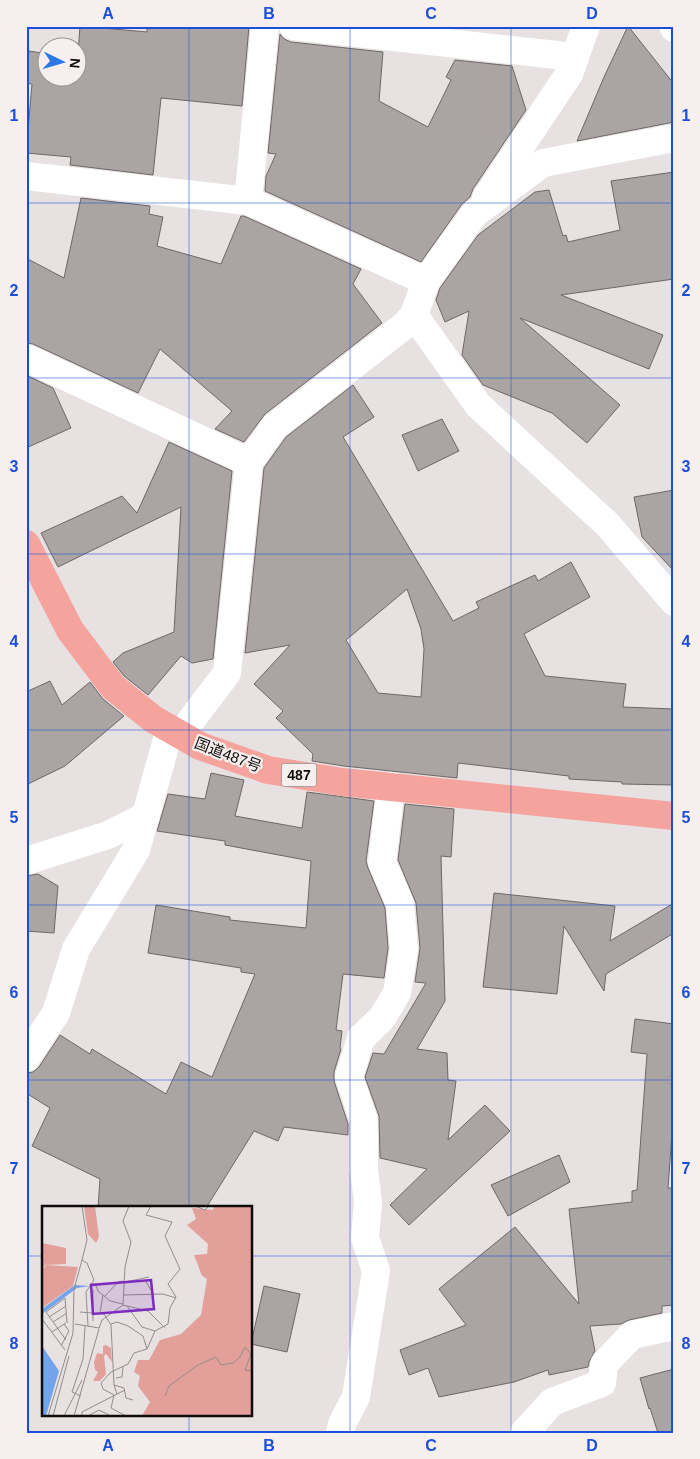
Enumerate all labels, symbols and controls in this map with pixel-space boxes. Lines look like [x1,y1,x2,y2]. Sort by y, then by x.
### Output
text: A [102,5,114,22]
text: B [263,5,275,22]
text: C [425,5,437,22]
text: D [586,5,598,22]
north arrow [38,38,88,88]
text: N [67,57,83,69]
text: 1 [10,107,19,124]
text: 1 [682,107,691,124]
text: 2 [10,282,19,299]
text: 2 [682,282,691,299]
text: 3 [10,458,19,475]
text: 3 [682,458,691,475]
text: 4 [10,633,19,650]
text: 4 [682,633,691,650]
street label: 国道487号 [192,734,264,775]
road number: 487 [282,764,316,786]
text: 5 [10,809,19,826]
text: 5 [682,809,691,826]
text: 6 [10,984,19,1001]
text: 6 [682,984,691,1001]
text: 7 [10,1160,19,1177]
text: 7 [682,1160,691,1177]
inset map [42,1206,252,1416]
text: 8 [10,1335,19,1352]
text: 8 [682,1335,691,1352]
text: A [102,1437,114,1454]
text: B [263,1437,275,1454]
text: C [425,1437,437,1454]
text: D [586,1437,598,1454]

